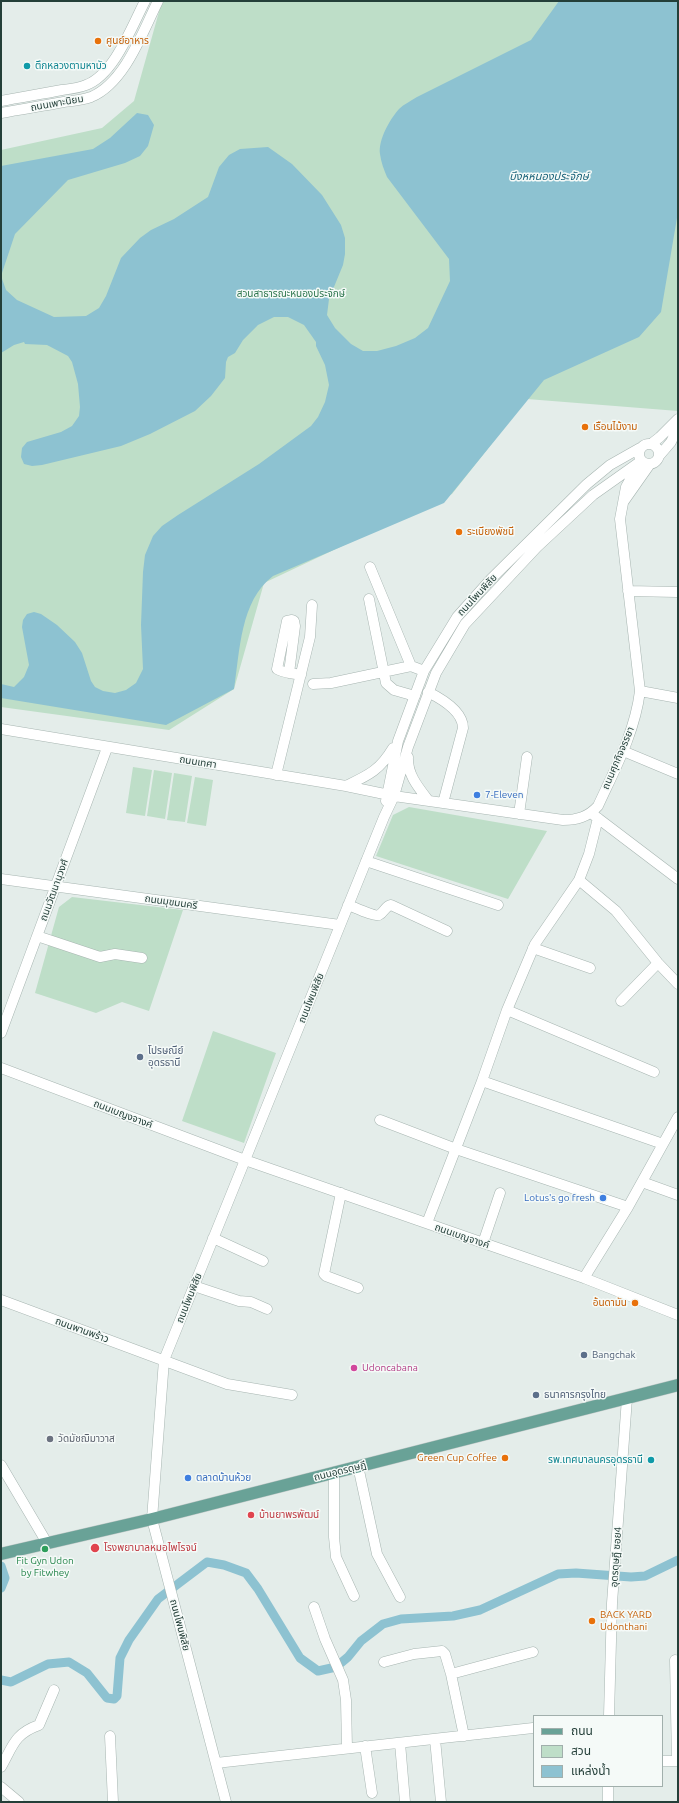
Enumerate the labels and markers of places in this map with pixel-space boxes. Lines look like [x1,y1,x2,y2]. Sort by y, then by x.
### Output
place label: ศูนย์อาหาร [106,35,149,47]
marker: ศูนย์อาหาร [93,36,103,46]
place label: ตึกหลวงตามหาบัว [35,60,107,72]
marker: ตึกหลวงตามหาบัว [22,61,32,71]
place label: เรือนไม้งาม [593,421,637,433]
marker: เรือนไม้งาม [580,422,590,432]
place label: ระเบียงพัชนี [467,526,514,538]
marker: ระเบียงพัชนี [454,527,464,537]
place label: 7-Eleven [485,789,523,801]
marker: 7-Eleven [472,790,482,800]
place label: โปรษณีย์ อุดรธานี [148,1045,183,1068]
marker: โปรษณีย์ อุดรธานี [135,1052,145,1062]
place label: Lotus's go fresh [524,1192,595,1204]
marker: Lotus's go fresh [598,1193,608,1203]
place label: อ้นดามัน [593,1297,627,1309]
marker: อ้นดามัน [630,1298,640,1308]
place label: Bangchak [592,1349,635,1361]
marker: Bangchak [579,1350,589,1360]
place label: Udoncabana [362,1362,418,1374]
marker: Udoncabana [349,1363,359,1373]
place label: ธนาคารกรุงไทย [544,1389,606,1401]
marker: ธนาคารกรุงไทย [531,1390,541,1400]
place label: วัดมัชฌิมาวาส [58,1433,115,1445]
marker: วัดมัชฌิมาวาส [45,1434,55,1444]
place label: Green Cup Coffee [417,1452,497,1464]
marker: Green Cup Coffee [500,1453,510,1463]
place label: รพ.เทศบาลนครอุดรธานี [548,1454,643,1466]
marker: รพ.เทศบาลนครอุดรธานี [646,1455,656,1465]
place label: ตลาดบ้านห้วย [196,1472,251,1484]
marker: ตลาดบ้านห้วย [183,1473,193,1483]
place label: บ้านยาพรพัฒน์ [259,1509,319,1521]
marker: บ้านยาพรพัฒน์ [246,1510,256,1520]
marker: โรงพยาบาลหมอไพโรจน์ [89,1542,101,1554]
place label: โรงพยาบาลหมอไพโรจน์ [104,1542,197,1554]
marker: Fit Gyn Udon by Fitwhey [40,1544,50,1554]
place label: Fit Gyn Udon by Fitwhey [16,1555,74,1578]
place label: BACK YARD Udonthani [600,1609,652,1632]
marker: BACK YARD Udonthani [587,1616,597,1626]

